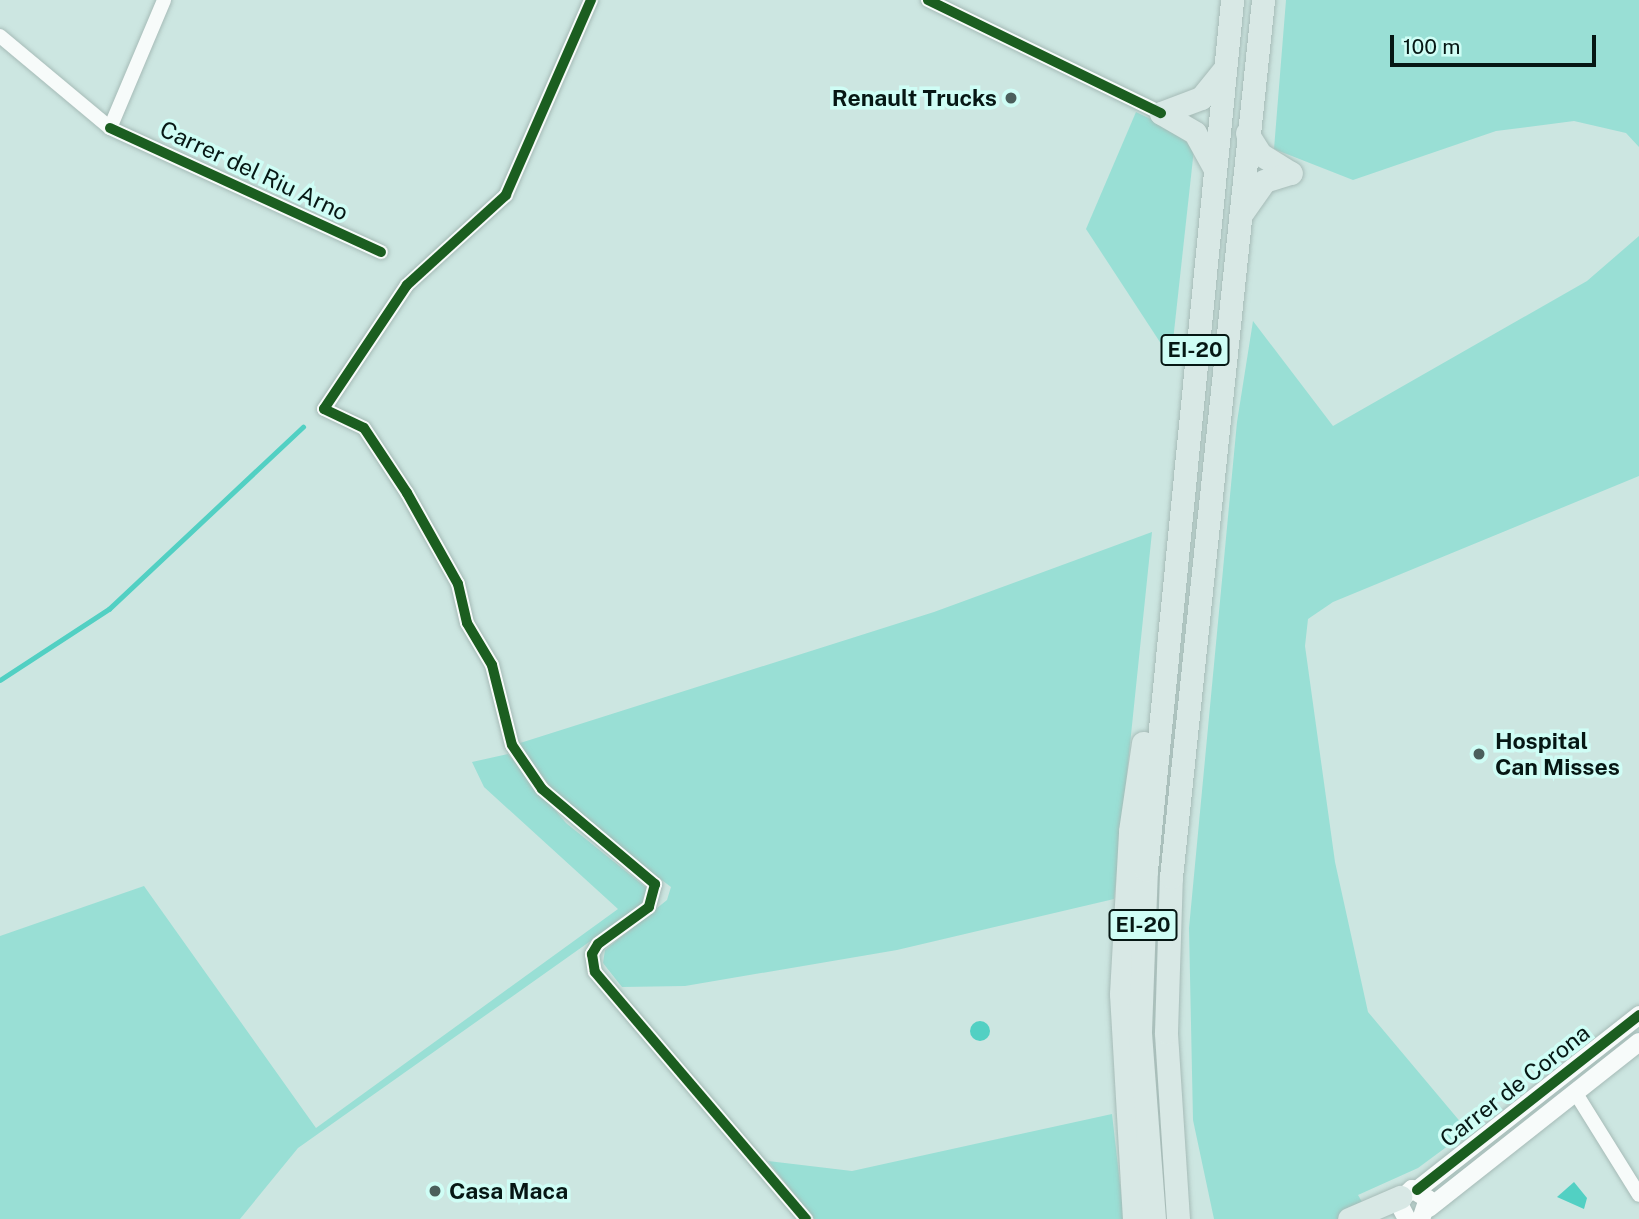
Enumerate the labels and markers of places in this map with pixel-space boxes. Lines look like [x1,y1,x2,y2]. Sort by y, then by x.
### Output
place label: Renault Trucks [832,84,997,112]
marker: Renault Trucks [1003,90,1019,106]
place label: Hospital Can Misses [1495,727,1620,781]
marker: Hospital Can Misses [1469,744,1489,764]
place label: Casa Maca [449,1177,568,1205]
marker: Casa Maca [427,1183,443,1199]

